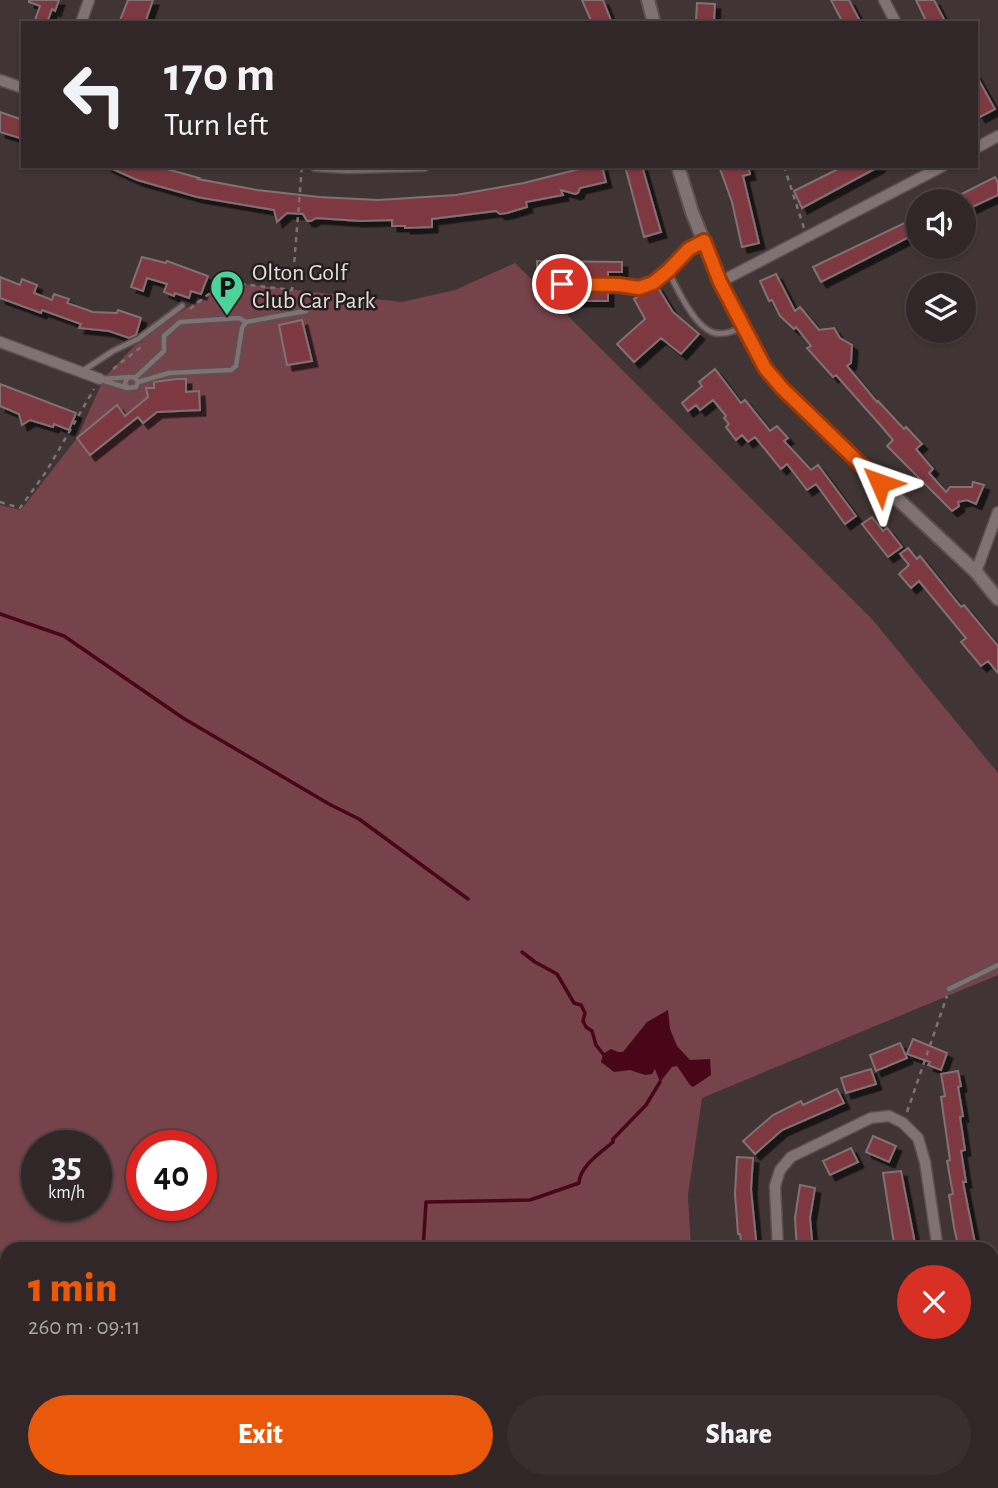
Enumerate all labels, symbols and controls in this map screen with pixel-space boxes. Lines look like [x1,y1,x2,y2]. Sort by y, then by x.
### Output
icon: left [49,49,140,140]
text: 170 m [164,51,275,100]
text: Turn left [164,109,268,141]
map controls [906,189,976,343]
button: sound [906,189,976,259]
pin [532,254,592,314]
place label: Olton Golf Club Car Park [252,261,375,313]
icon: arrive [543,265,581,303]
parking icon: Olton Golf Club Car Park [208,268,246,317]
button: layers [906,273,976,343]
position arrow [843,446,917,520]
speed limit sign: 40 [126,1130,217,1221]
text: 35 [51,1149,82,1184]
text: km/h [48,1184,85,1202]
button: close [897,1265,971,1339]
text: 1 min [28,1267,117,1309]
text: 260 m · 09:11 [28,1316,141,1339]
button: Exit [28,1395,493,1475]
button: Share [507,1395,971,1475]

